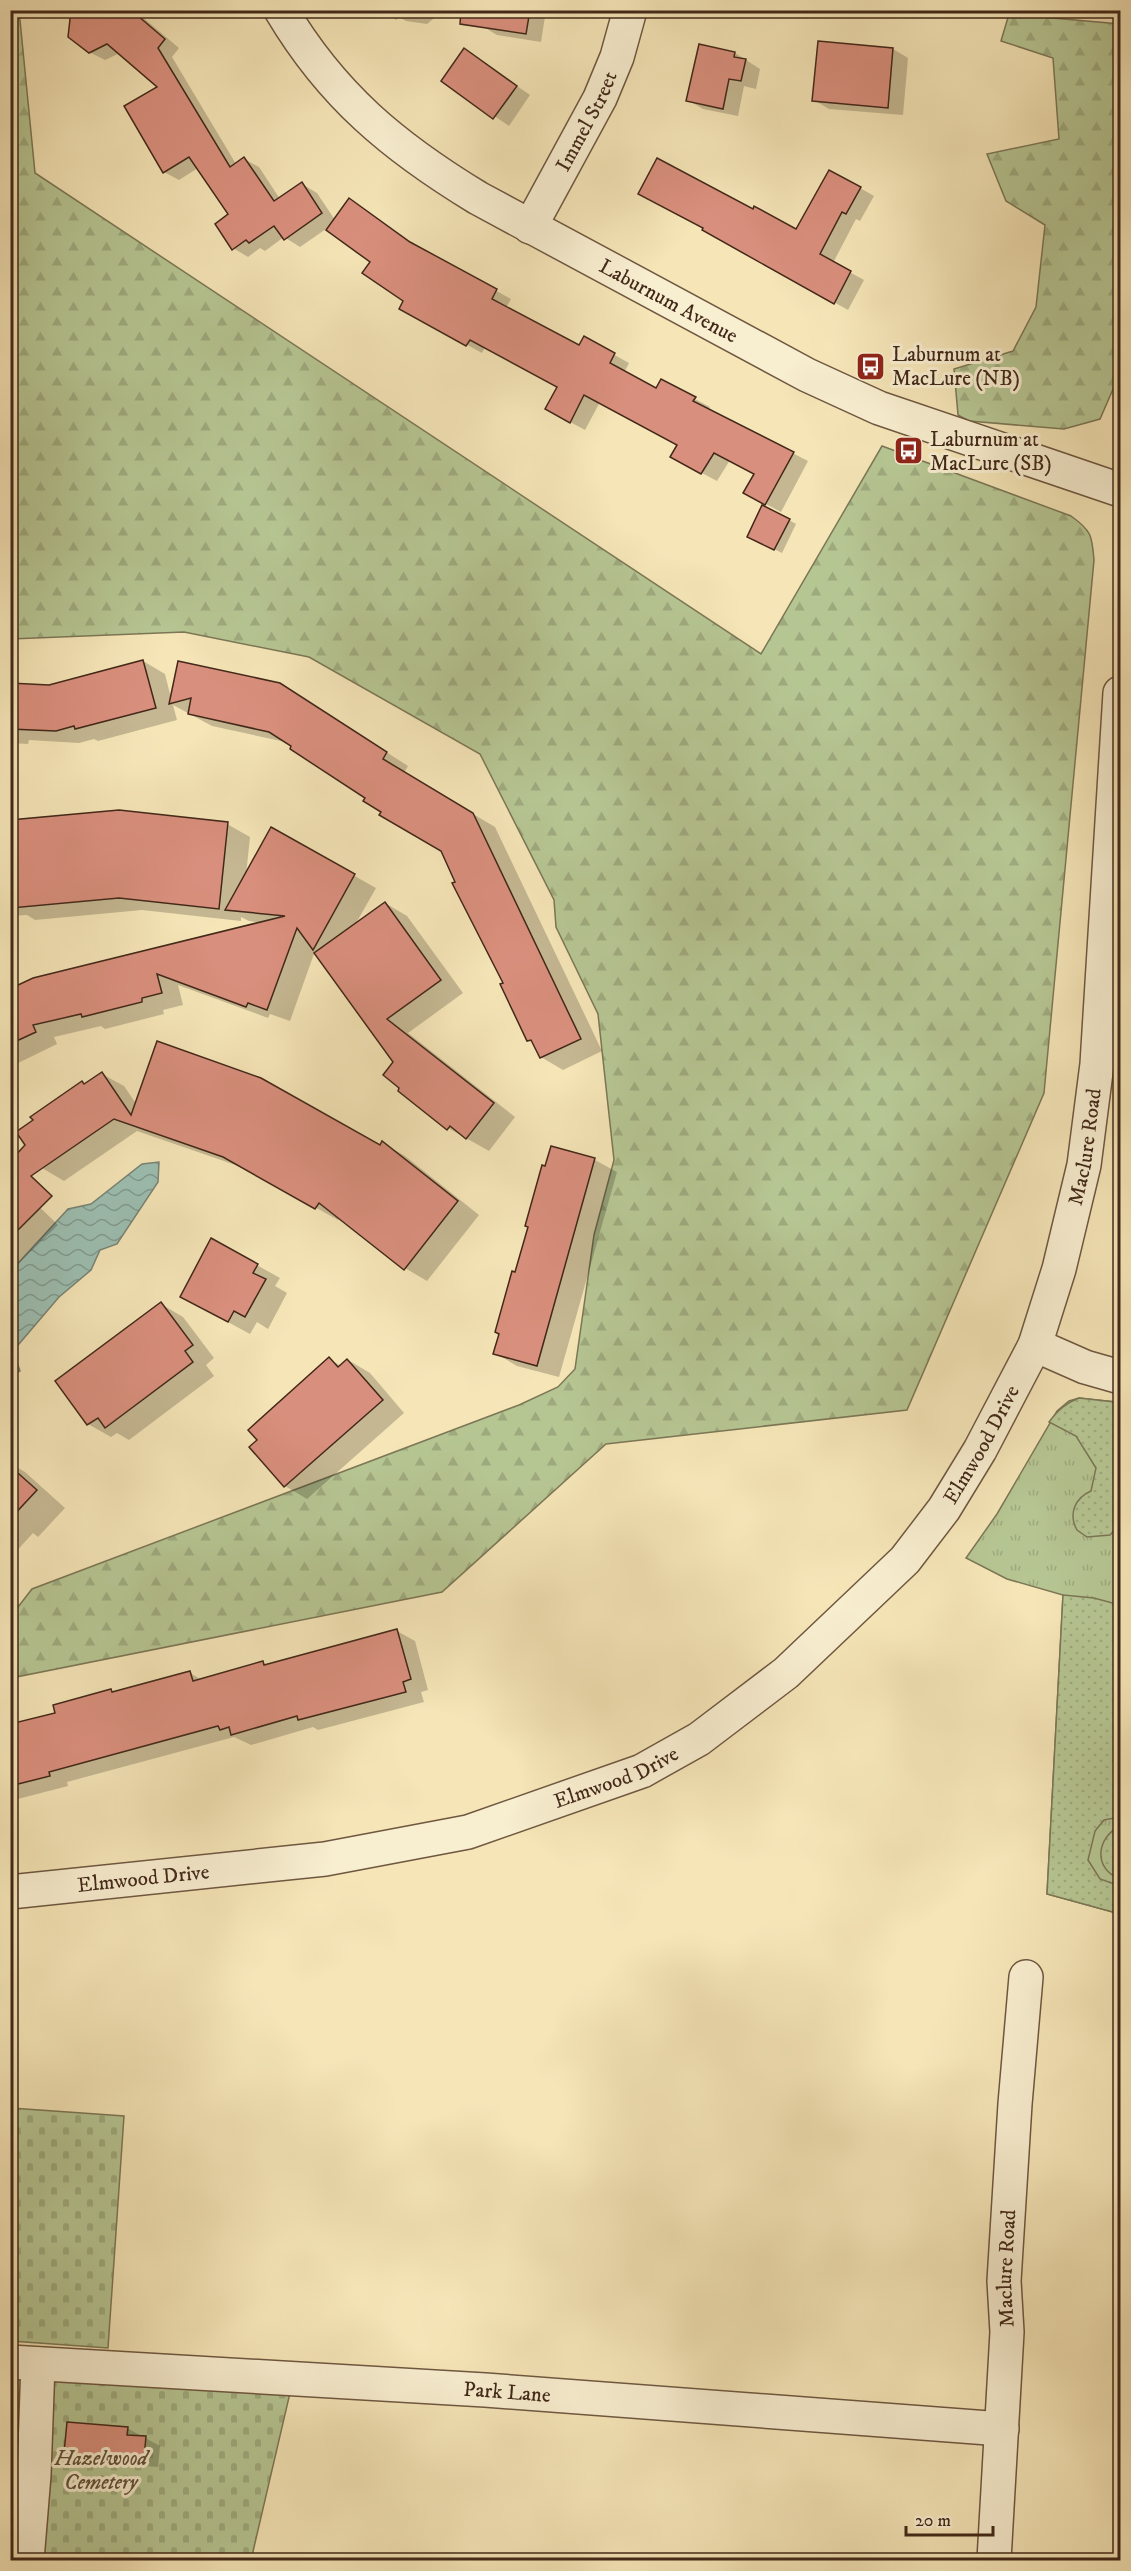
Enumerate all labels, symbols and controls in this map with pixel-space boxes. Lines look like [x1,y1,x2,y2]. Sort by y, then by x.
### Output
street label: Immel Street [551,67,624,176]
street label: Laburnum Avenue [594,254,742,350]
place label: Laburnum at MacLure (NB) [892,342,1020,392]
bus stop icon: Laburnum at MacLure (NB) [855,350,887,382]
place label: Laburnum at MacLure (SB) [930,427,1052,477]
bus stop icon: Laburnum at MacLure (SB) [893,435,925,467]
street label: Maclure Road [1063,1086,1108,1208]
street label: Elmwood Drive [938,1381,1026,1509]
street label: Elmwood Drive [550,1741,684,1815]
street label: Elmwood Drive [76,1859,211,1899]
street label: Maclure Road [992,2208,1022,2328]
street label: Park Lane [463,2377,552,2409]
park label: Hazelwood Cemetery [53,2446,151,2496]
scale bar [906,2499,993,2537]
text: 20 m [915,2510,951,2532]

